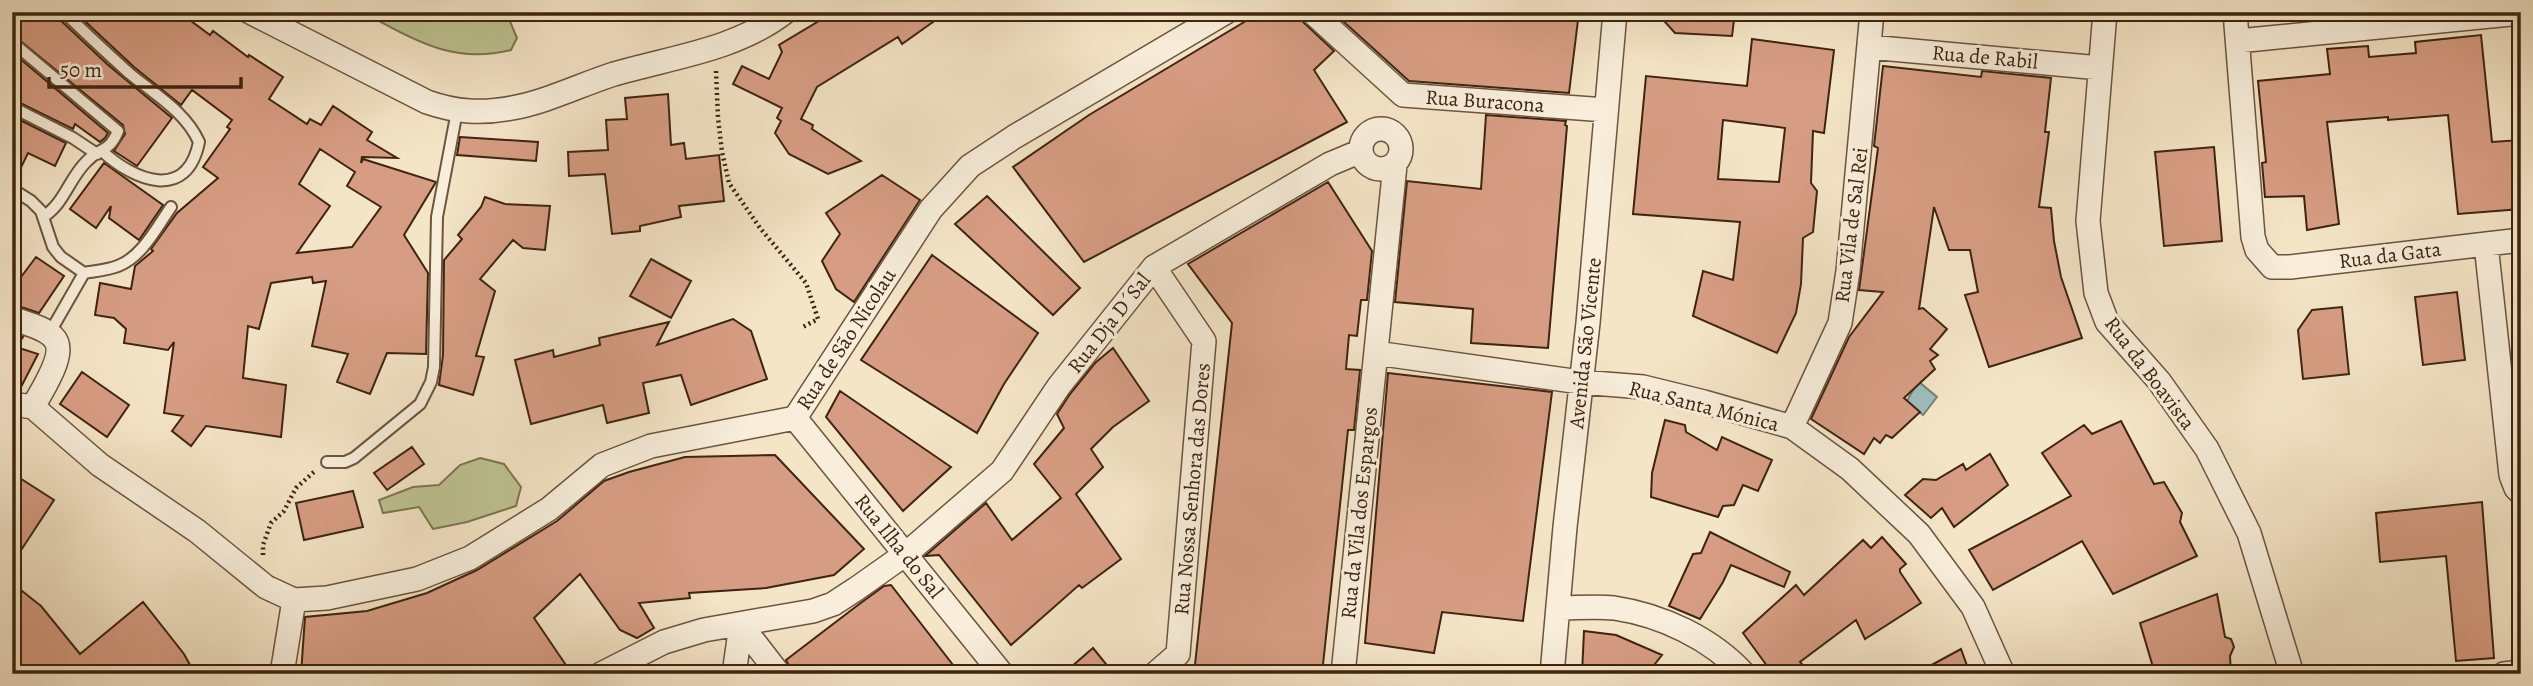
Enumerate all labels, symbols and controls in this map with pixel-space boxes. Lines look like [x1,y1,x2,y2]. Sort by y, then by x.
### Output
street label: Rua de Rabil [1931,38,2039,76]
scale bar [49,46,242,90]
text: 50 m [60,56,102,84]
street label: Rua Buracona [1424,83,1546,119]
street label: Rua Vila de Sal Rei [1828,145,1874,304]
street label: Rua da Gata [2337,235,2443,275]
street label: Avenida São Vicente [1562,256,1608,431]
street label: Rua de São Nicolau [790,262,903,415]
street label: Rua Dja D´Sal [1061,267,1157,379]
street label: Rua da Boavista [2098,311,2202,436]
street label: Rua Nossa Senhora das Dores [1167,362,1217,616]
street label: Rua Santa Mónica [1626,374,1782,438]
street label: Rua da Vila dos Espargos [1334,406,1384,620]
street label: Rua Ilha do Sal [848,488,950,604]

